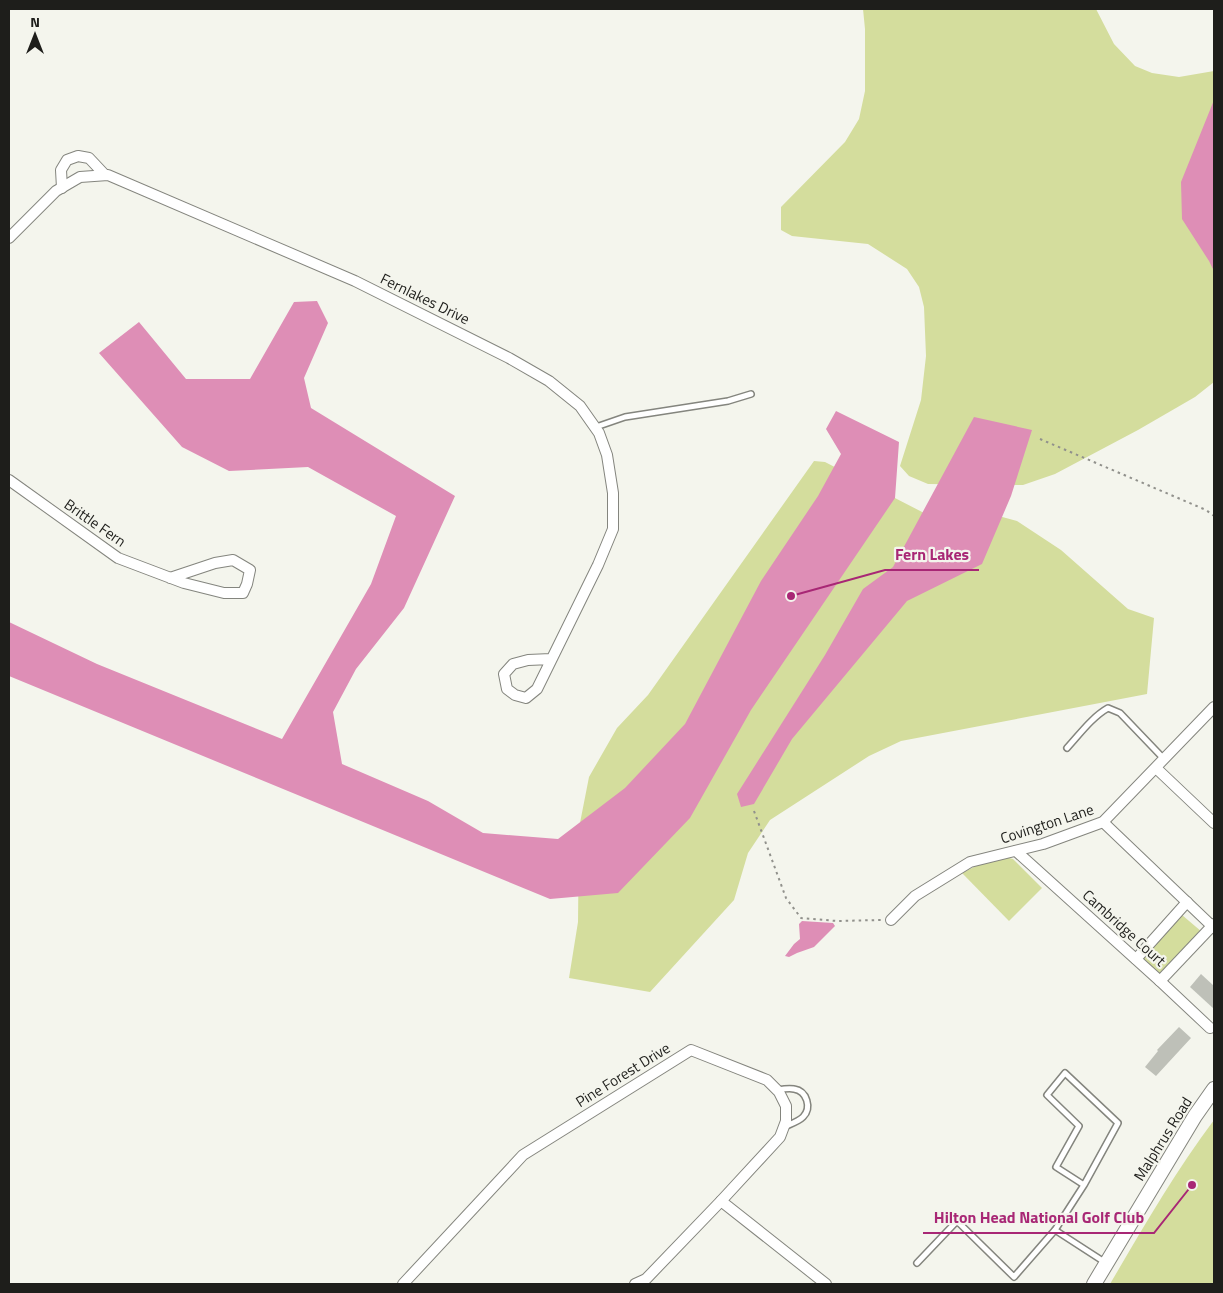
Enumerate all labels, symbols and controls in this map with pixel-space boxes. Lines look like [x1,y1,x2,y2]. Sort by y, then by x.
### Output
north arrow [10,10,60,60]
text: N [30,11,40,32]
street label: Fernlakes Drive [377,267,474,330]
street label: Brittle Fern [60,493,131,552]
callout: Fern Lakes [885,539,979,570]
text: Fern Lakes [895,542,969,566]
street label: Covington Lane [997,798,1096,849]
street label: Cambridge Court [1077,884,1172,972]
street label: Pine Forest Drive [571,1036,674,1113]
street label: Malphrus Road [1128,1092,1198,1185]
callout: Hilton Head National Golf Club [923,1202,1154,1233]
text: Hilton Head National Golf Club [934,1205,1144,1229]

